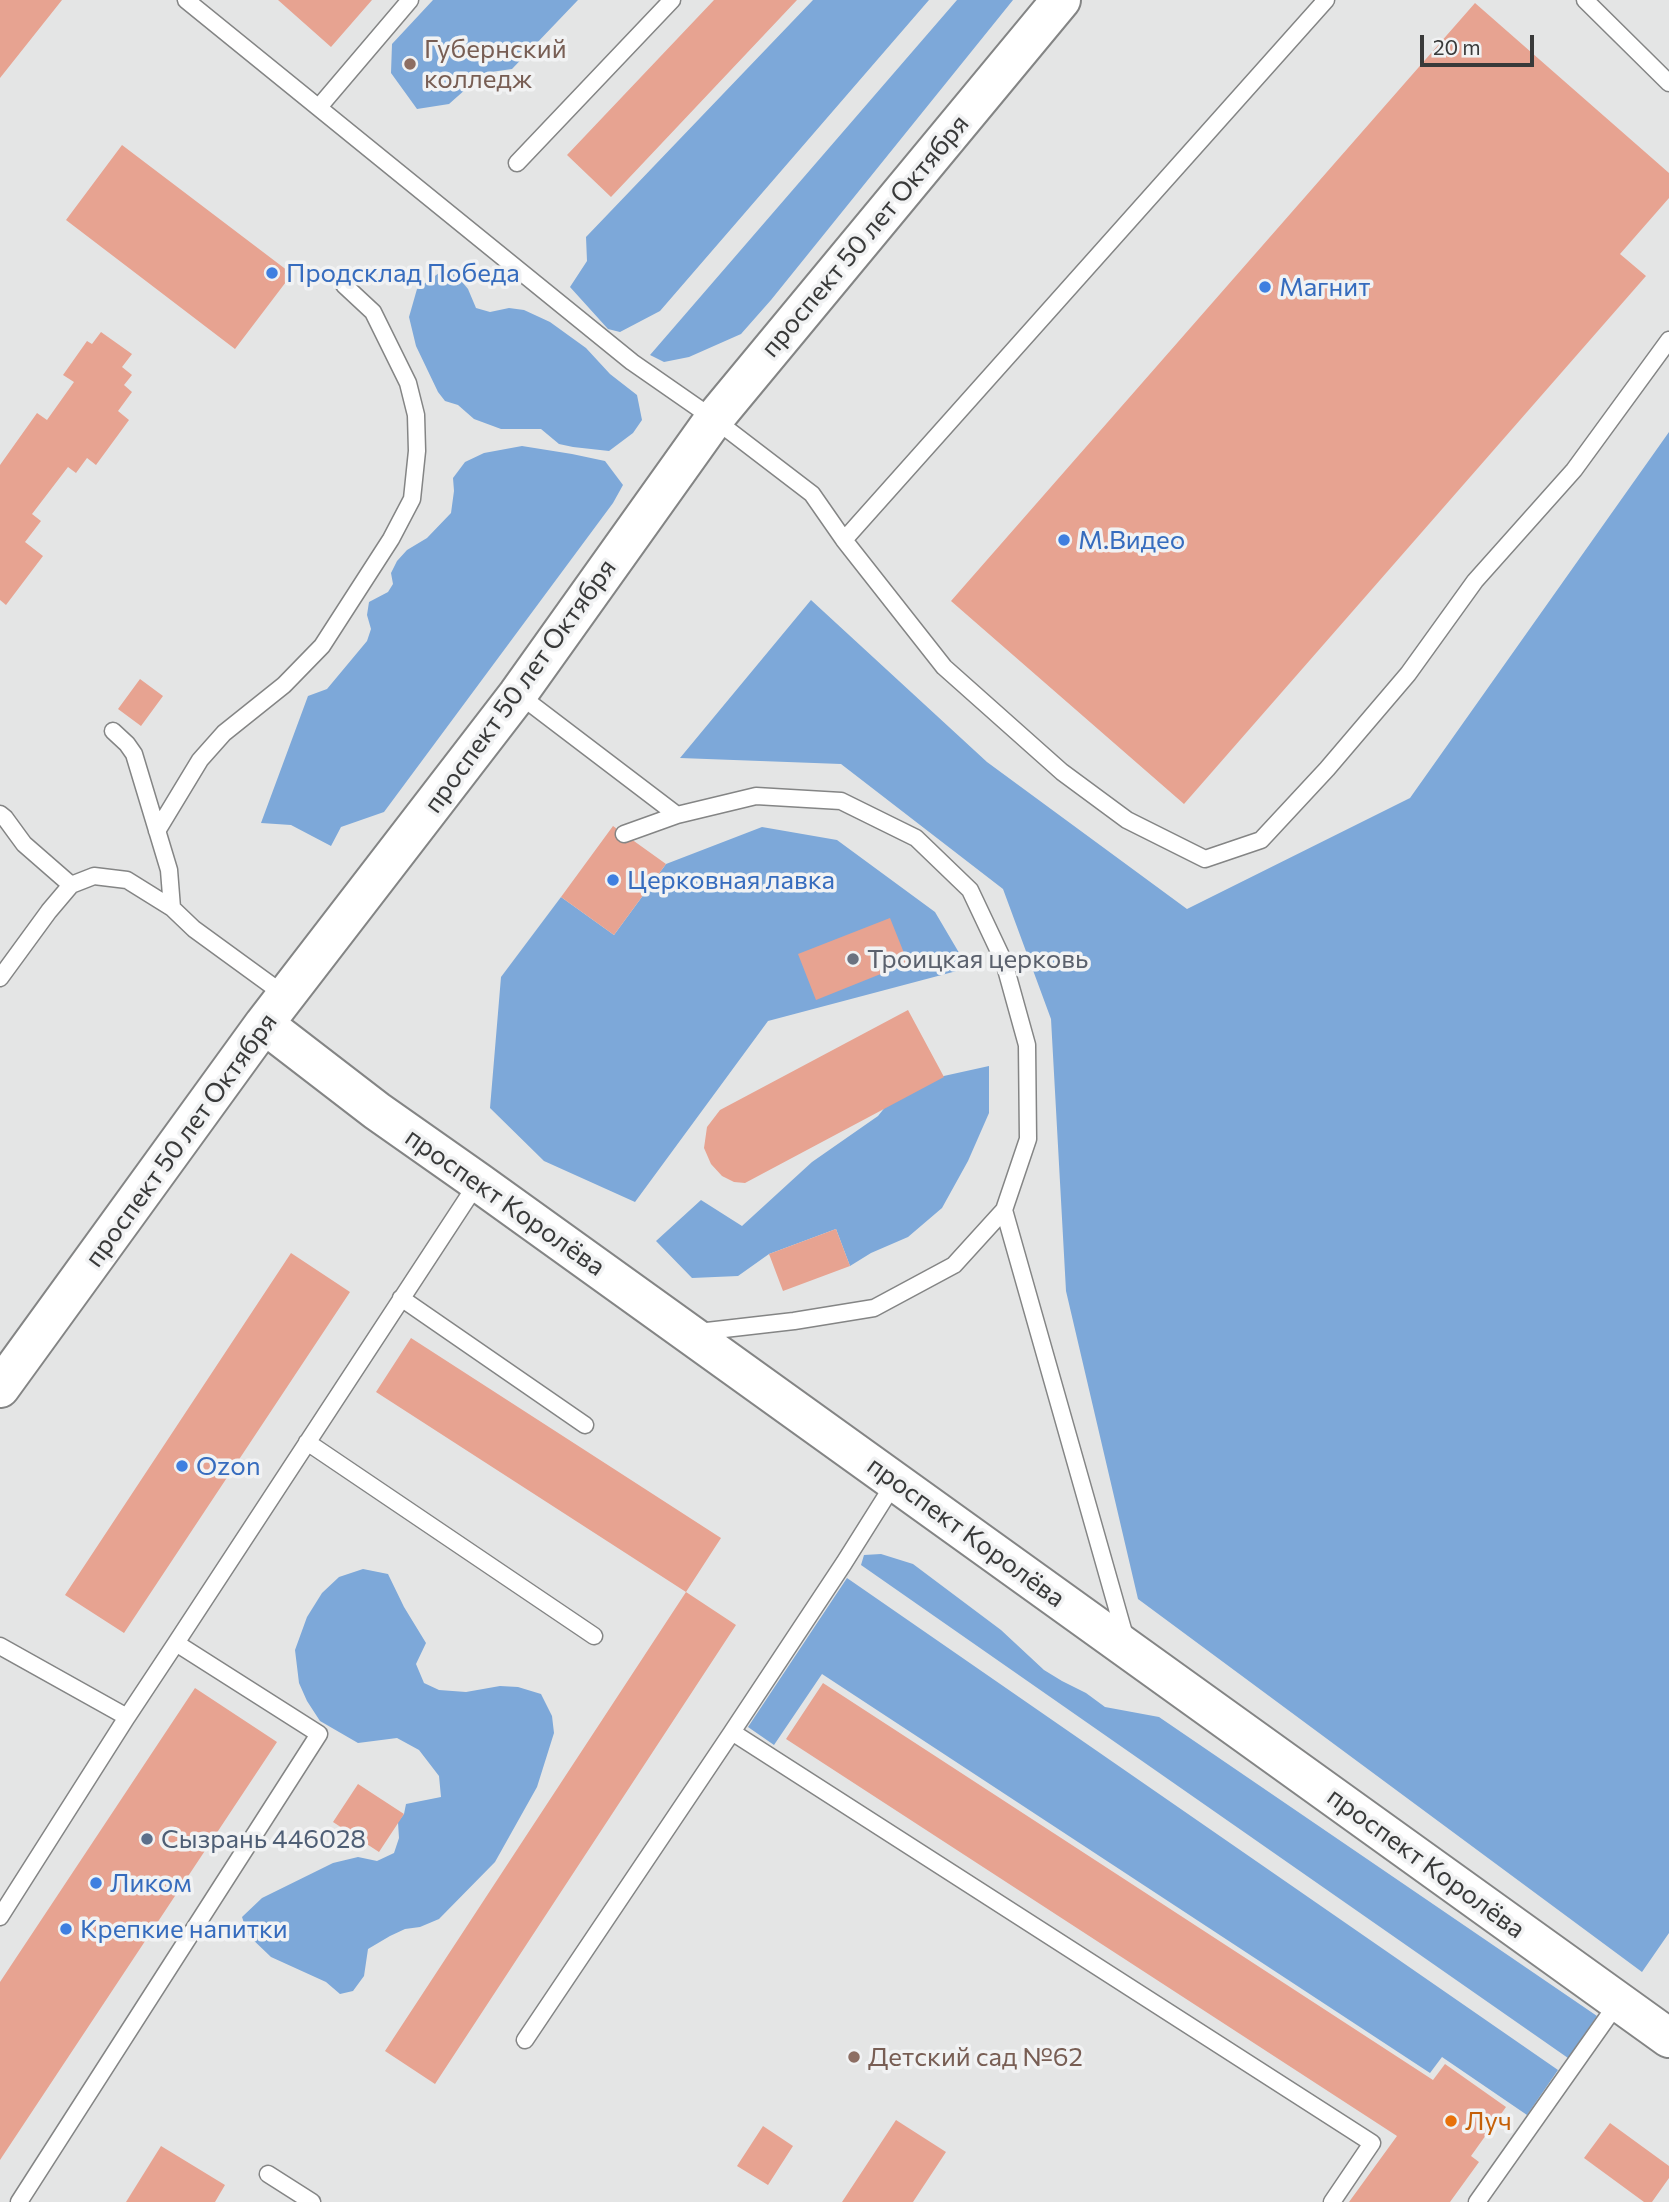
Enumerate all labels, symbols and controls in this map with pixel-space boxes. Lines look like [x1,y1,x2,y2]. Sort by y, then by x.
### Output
scale bar [1424,21,1538,65]
place label: Губернский колледж [424,33,567,94]
text: 20 m [1433,34,1481,59]
marker: Губернский колледж [402,56,418,72]
street label: проспект 50 лет Октября [755,109,975,363]
place label: Продсклад Победа [286,257,520,289]
marker: Продсклад Победа [264,265,280,281]
place label: Магнит [1279,271,1370,303]
marker: Магнит [1257,279,1273,295]
place label: М.Видео [1078,524,1185,556]
marker: М.Видео [1056,532,1072,548]
street label: проспект 50 лет Октября [417,553,623,819]
place label: Церковная лавка [627,864,835,896]
marker: Церковная лавка [605,872,621,888]
place label: Троицкая церковь [867,943,1088,975]
marker: Троицкая церковь [845,951,861,967]
street label: проспект 50 лет Октября [78,1007,284,1273]
street label: проспект Королёва [399,1121,611,1283]
place label: Ozon [196,1450,261,1482]
street label: проспект Королёва [861,1450,1071,1614]
marker: Ozon [174,1458,190,1474]
street label: проспект Королёва [1321,1781,1531,1945]
place label: Сызрань 446028 [161,1823,366,1855]
marker: Сызрань 446028 [139,1831,155,1847]
place label: Ликом [110,1867,192,1899]
marker: Ликом [88,1875,104,1891]
place label: Крепкие напитки [80,1913,288,1945]
marker: Крепкие напитки [58,1921,74,1937]
place label: Детский сад №62 [868,2041,1083,2073]
marker: Детский сад №62 [846,2049,862,2065]
place label: Луч [1465,2105,1512,2137]
marker: Луч [1443,2113,1459,2129]

